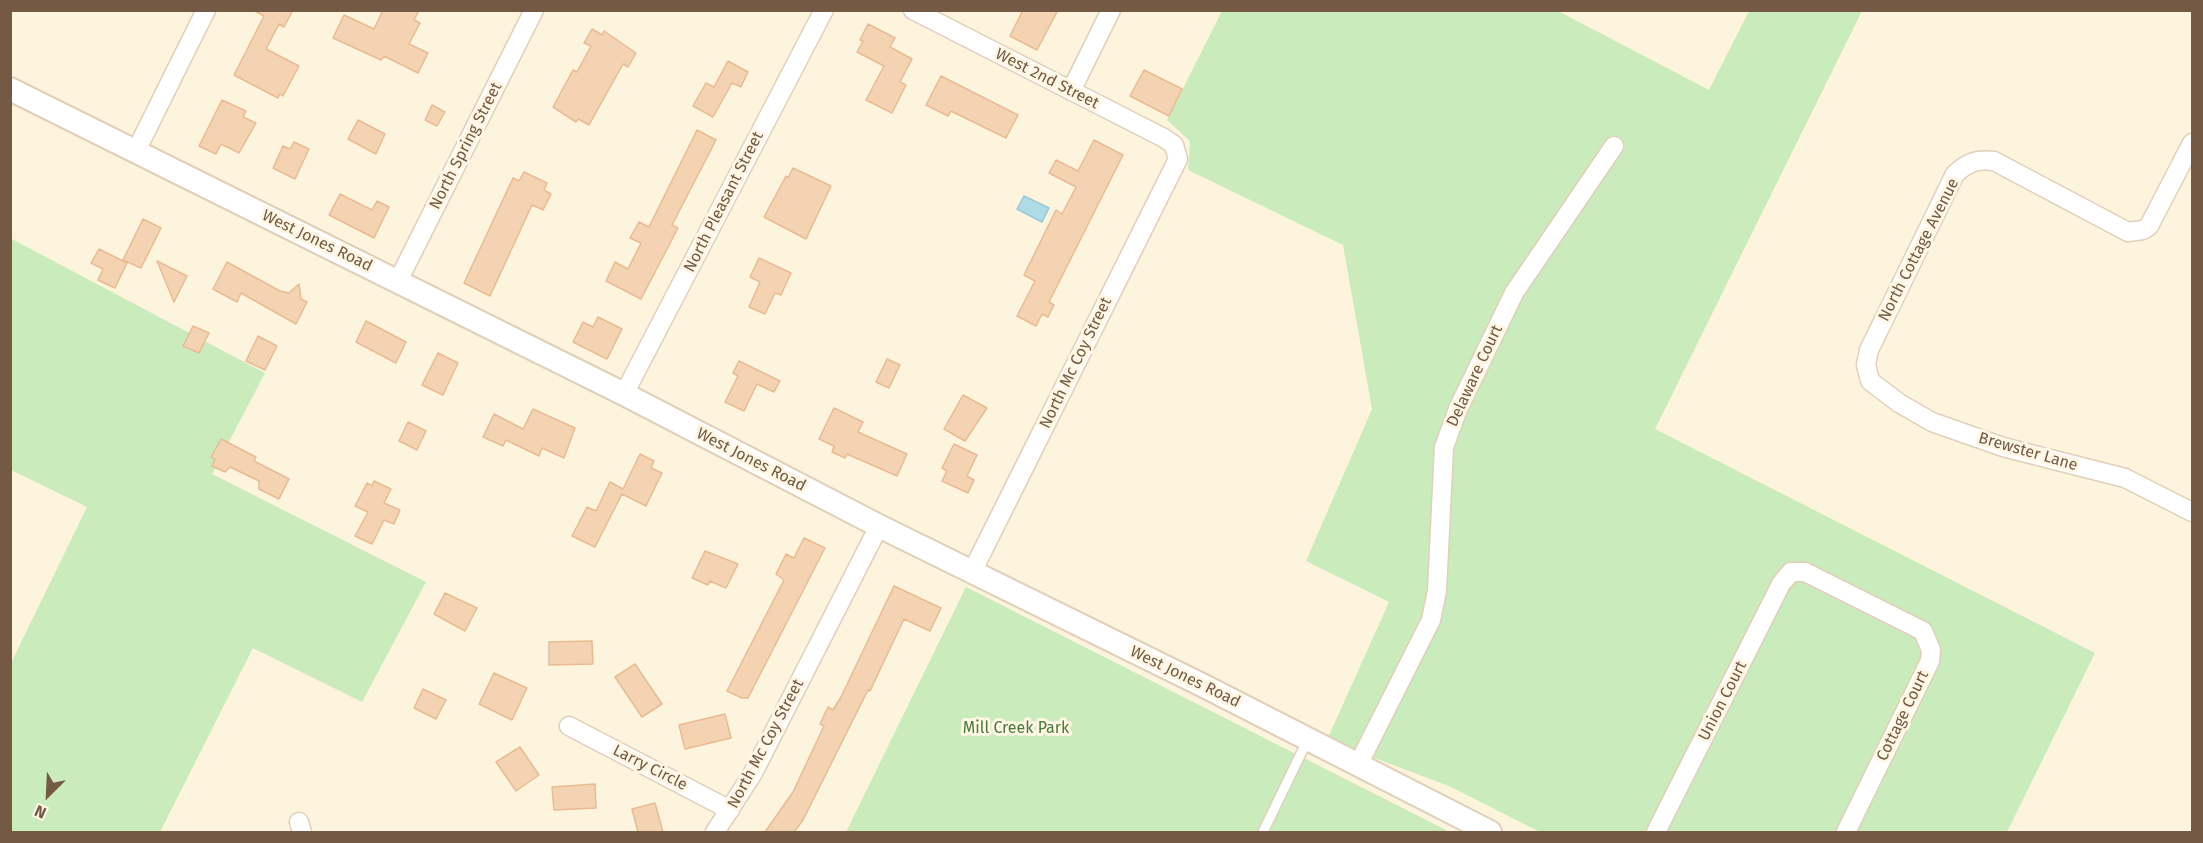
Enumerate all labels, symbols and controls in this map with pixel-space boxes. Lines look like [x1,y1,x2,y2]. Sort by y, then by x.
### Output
street label: West 2nd Street [992,45,1102,113]
street label: North Spring Street [426,79,506,213]
street label: North Pleasant Street [680,128,768,276]
street label: North Cottage Avenue [1875,175,1963,325]
street label: West Jones Road [259,206,375,276]
street label: North Mc Coy Street [1036,294,1116,432]
street label: Delaware Court [1443,322,1507,430]
street label: West Jones Road [693,424,809,496]
street label: Brewster Lane [1976,429,2080,475]
street label: West Jones Road [1127,642,1243,712]
street label: Union Court [1695,658,1751,744]
street label: Cottage Court [1873,668,1933,764]
street label: North Mc Coy Street [724,676,808,812]
park label: Mill Creek Park [963,719,1069,739]
street label: Larry Circle [610,741,690,795]
north arrow [18,765,78,825]
text: N [32,801,49,823]

